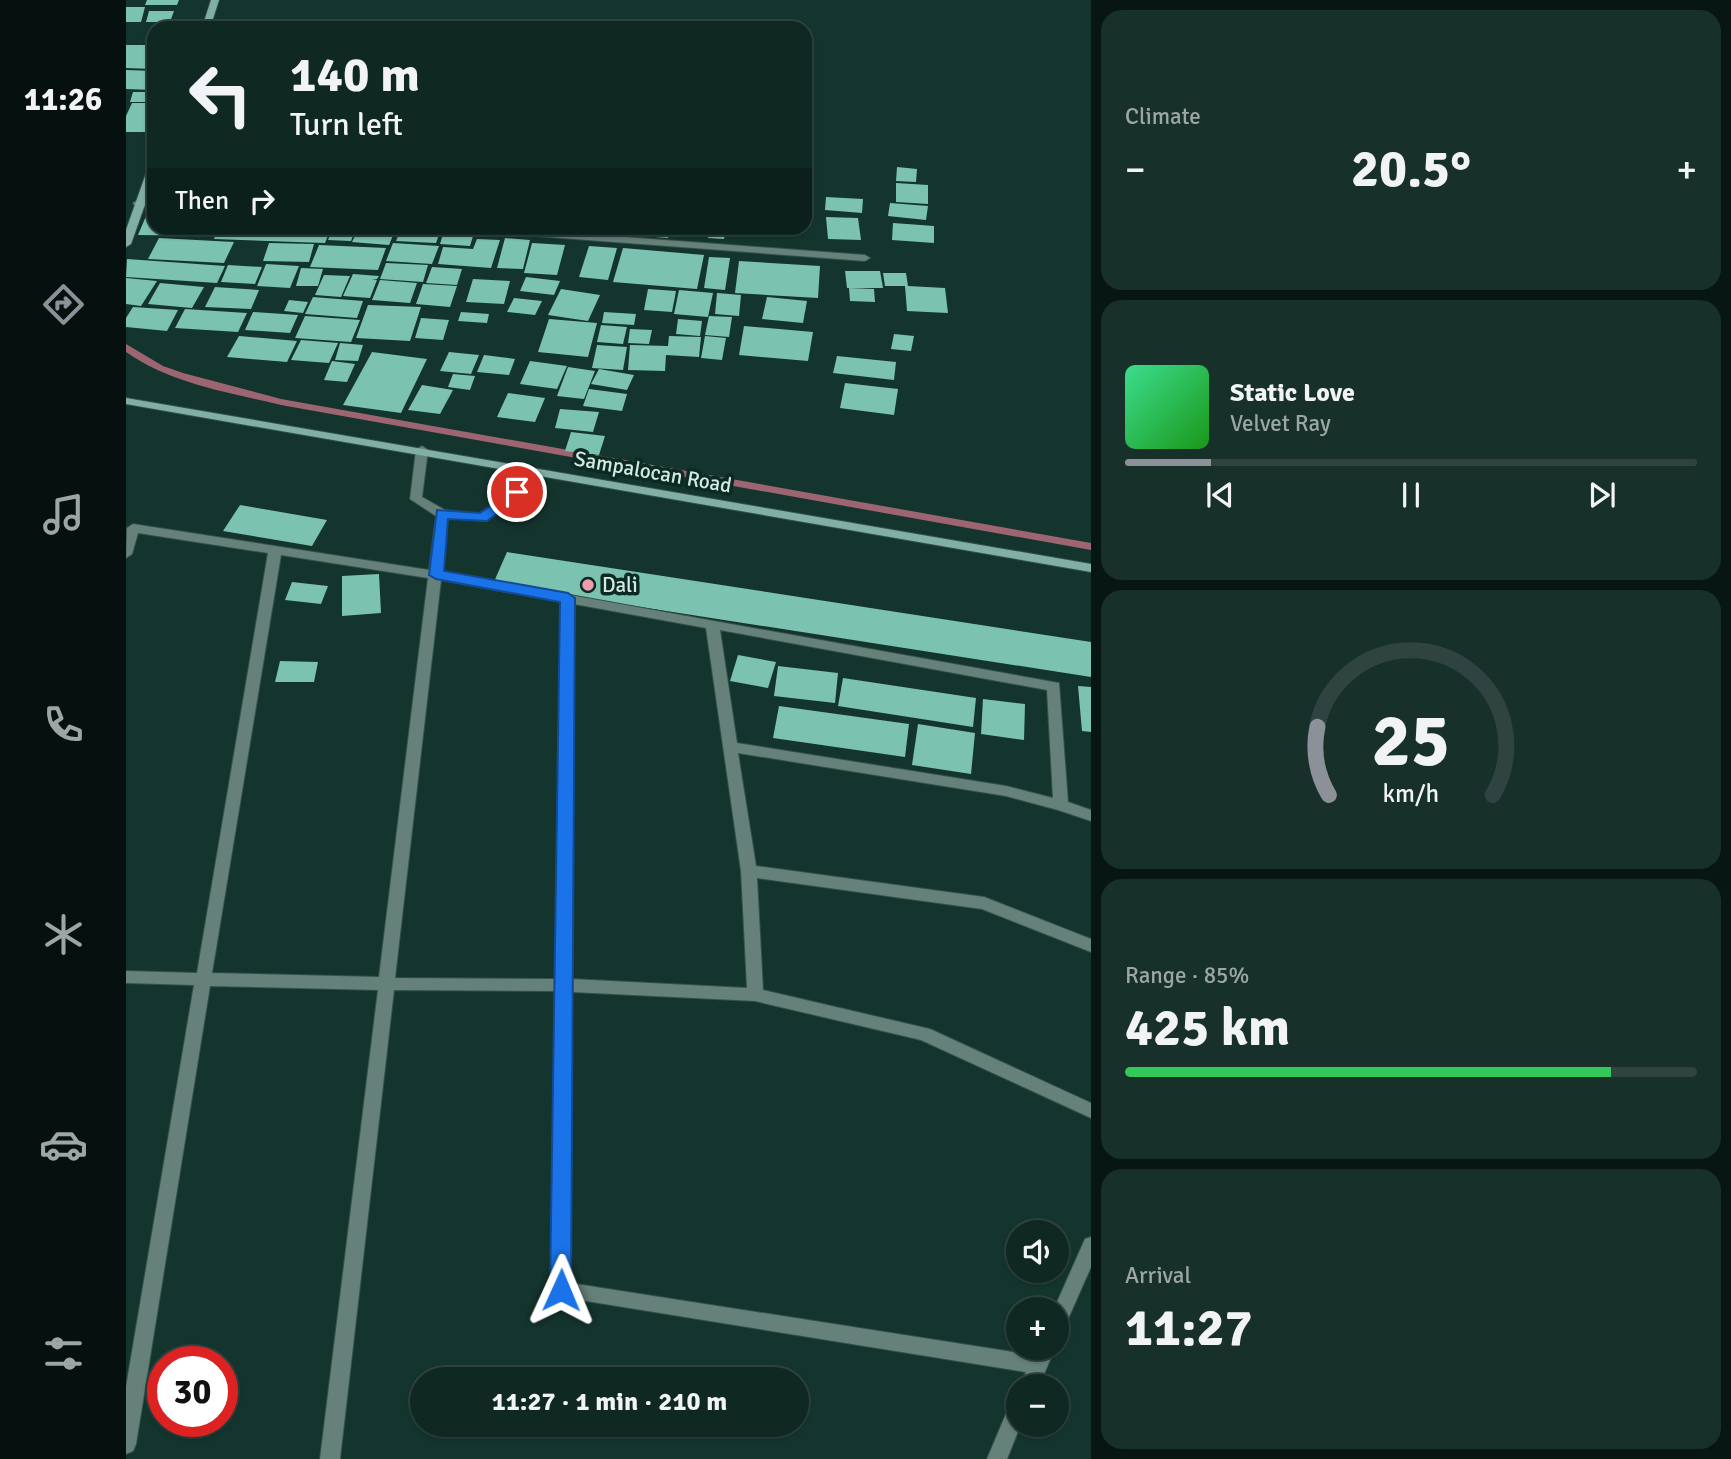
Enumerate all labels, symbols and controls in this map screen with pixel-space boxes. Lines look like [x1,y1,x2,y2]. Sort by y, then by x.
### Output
text: 140 m [290,45,420,105]
icon: left [175,49,266,140]
text: 11:26 [24,80,102,119]
text: Climate [1125,102,1201,131]
text: Turn left [290,105,403,144]
text: 20.5° [1351,137,1471,201]
text: − [1125,146,1146,193]
text: + [1676,146,1697,193]
icon: right [243,182,281,220]
text: Then [175,185,229,217]
icon: directions [39,280,88,329]
text: Static Love [1230,377,1355,409]
text: Velvet Ray [1230,409,1331,438]
street label: Sampalocan Road [572,445,734,499]
pin [487,462,547,522]
icon: arrive [498,473,536,511]
icon: previous [1201,476,1239,514]
icon: pause [1392,476,1430,514]
icon: next [1583,476,1621,514]
icon: music [39,490,88,539]
place label: Dali [602,572,638,598]
marker: Dali [580,577,596,593]
text: 25 [1372,698,1450,787]
icon: phone [39,700,88,749]
text: km/h [1383,778,1439,809]
icon: climate [39,910,88,959]
text: Range · 85% [1125,961,1249,990]
text: 425 km [1125,996,1290,1060]
icon: car [39,1120,88,1169]
map controls [1006,1220,1069,1437]
button: sound [1006,1220,1069,1283]
position arrow [524,1253,598,1327]
text: Arrival [1125,1261,1191,1290]
text: 11:27 [1125,1296,1253,1360]
button: + [1006,1297,1069,1360]
icon: filters [39,1329,88,1378]
speed limit sign: 30 [147,1346,238,1437]
button: − [1006,1374,1069,1437]
text: 11:27 · 1 min · 210 m [492,1386,727,1418]

